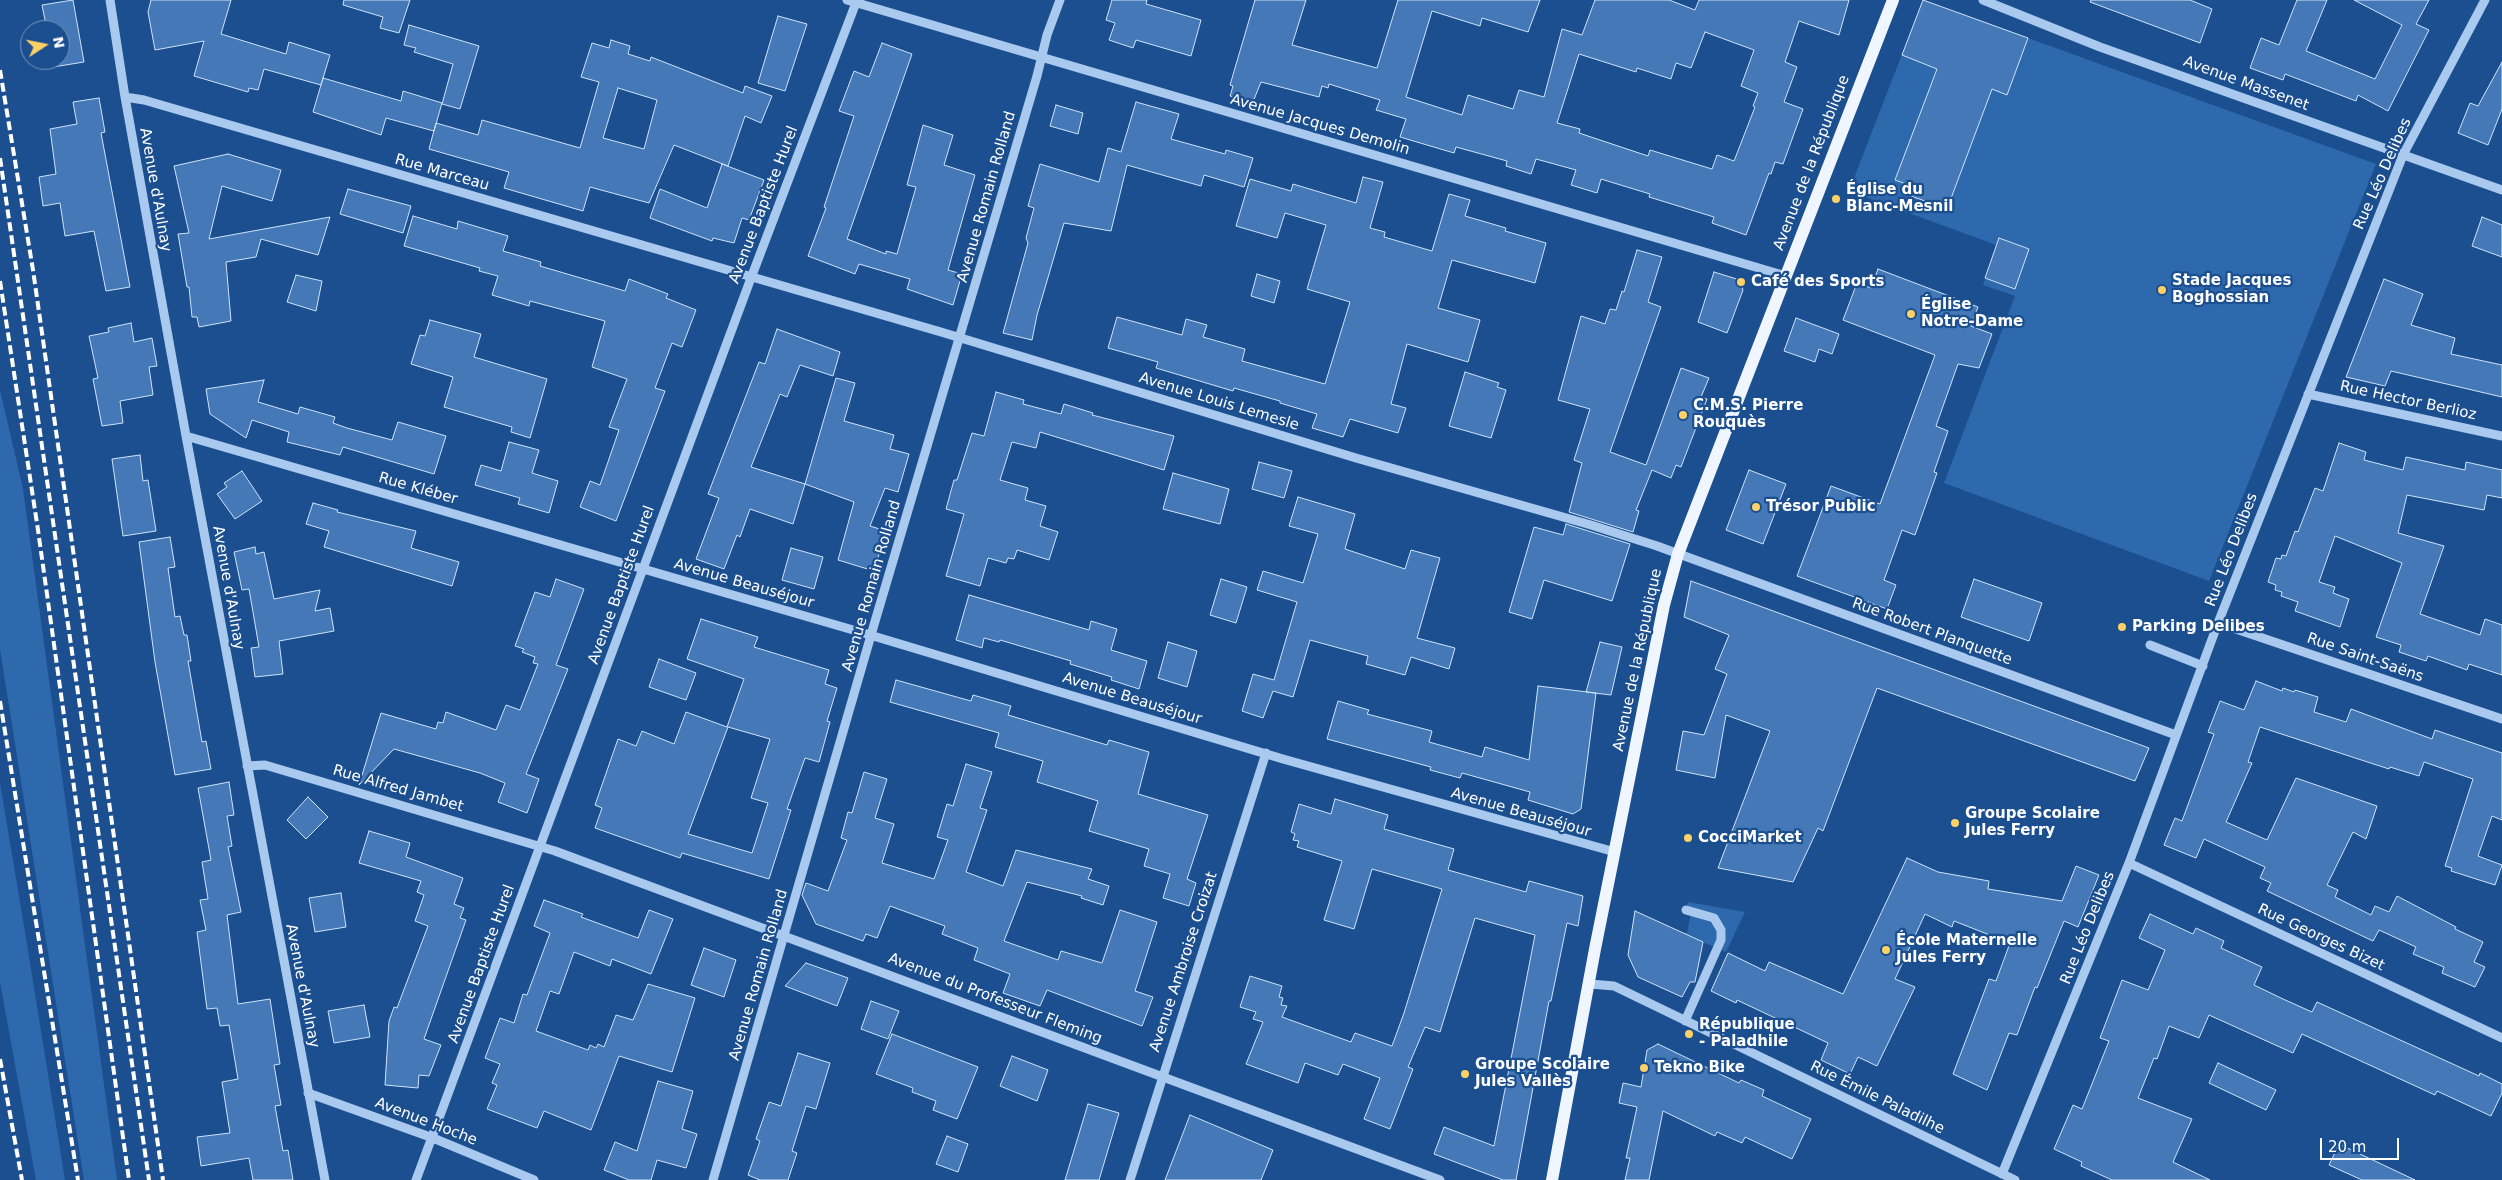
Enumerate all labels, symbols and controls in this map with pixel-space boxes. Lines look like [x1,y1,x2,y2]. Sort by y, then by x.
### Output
north arrow [20,20,70,70]
text: N [50,35,68,50]
street label: Avenue Massenet [2181,53,2311,115]
street label: Avenue de la République [1770,73,1854,253]
street label: Avenue Jacques Demolin [1228,91,1412,159]
street label: Avenue Romain Rolland [954,109,1020,285]
street label: Rue Léo Delibes [2350,115,2416,233]
street label: Avenue Baptiste Hurel [726,124,802,286]
street label: Avenue d'Aulnay [135,127,175,253]
street label: Rue Marceau [393,151,491,195]
place label: Église du Blanc-Mesnil [1846,181,1953,216]
marker: Église du Blanc-Mesnil [1830,193,1842,205]
place label: Stade Jacques Boghossian [2172,272,2291,307]
place label: Café des Sports [1751,273,1884,291]
marker: Café des Sports [1735,276,1747,288]
marker: Stade Jacques Boghossian [2156,284,2168,296]
place label: Église Notre-Dame [1921,296,2023,331]
marker: Église Notre-Dame [1905,308,1917,320]
street label: Avenue Louis Lemesle [1137,369,1301,435]
street label: Rue Hector Berlioz [2338,378,2478,424]
place label: C.M.S. Pierre Rouquès [1693,397,1803,432]
marker: C.M.S. Pierre Rouquès [1677,409,1689,421]
street label: Rue Kléber [376,469,460,509]
street label: Rue Léo Delibes [2202,491,2262,609]
street label: Avenue Romain Rolland [839,498,905,674]
place label: Trésor Public [1766,498,1876,516]
marker: Trésor Public [1750,501,1762,513]
street label: Avenue Baptiste Hurel [585,503,659,667]
street label: Avenue d'Aulnay [208,525,248,651]
street label: Avenue Beauséjour [672,555,816,613]
street label: Avenue de la République [1610,567,1666,753]
street label: Rue Robert Planquette [1850,595,2014,669]
place label: Parking Delibes [2132,618,2265,636]
marker: Parking Delibes [2116,621,2128,633]
street label: Rue Saint-Saëns [2304,630,2426,686]
street label: Avenue Beauséjour [1060,669,1204,729]
street label: Rue Alfred Jambet [331,762,465,816]
street label: Avenue Beauséjour [1449,784,1593,842]
place label: Groupe Scolaire Jules Ferry [1965,805,2100,840]
marker: Groupe Scolaire Jules Ferry [1949,817,1961,829]
place label: CocciMarket [1698,829,1802,847]
marker: CocciMarket [1682,832,1694,844]
street label: Rue Léo Delibes [2057,869,2119,987]
street label: Avenue Ambroise Croizat [1146,870,1222,1054]
street label: Avenue Baptiste Hurel [445,882,519,1046]
street label: Avenue Romain Rolland [726,887,792,1063]
street label: Rue Georges Bizet [2255,901,2387,975]
street label: Avenue d'Aulnay [281,923,323,1049]
place label: École Maternelle Jules Ferry [1896,932,2037,967]
marker: École Maternelle Jules Ferry [1880,944,1892,956]
street label: Avenue du Professeur Fleming [885,950,1105,1048]
place label: République - Paladhile [1699,1016,1795,1051]
marker: République - Paladhile [1683,1028,1695,1040]
place label: Groupe Scolaire Jules Vallès [1475,1056,1610,1091]
street label: Rue Émile Paladilhe [1807,1058,1947,1138]
place label: Tekno Bike [1654,1059,1745,1077]
marker: Tekno Bike [1638,1062,1650,1074]
marker: Groupe Scolaire Jules Vallès [1459,1068,1471,1080]
street label: Avenue Hoche [372,1094,480,1150]
scale bar [2322,1128,2401,1160]
text: 20 m [2328,1138,2366,1156]

